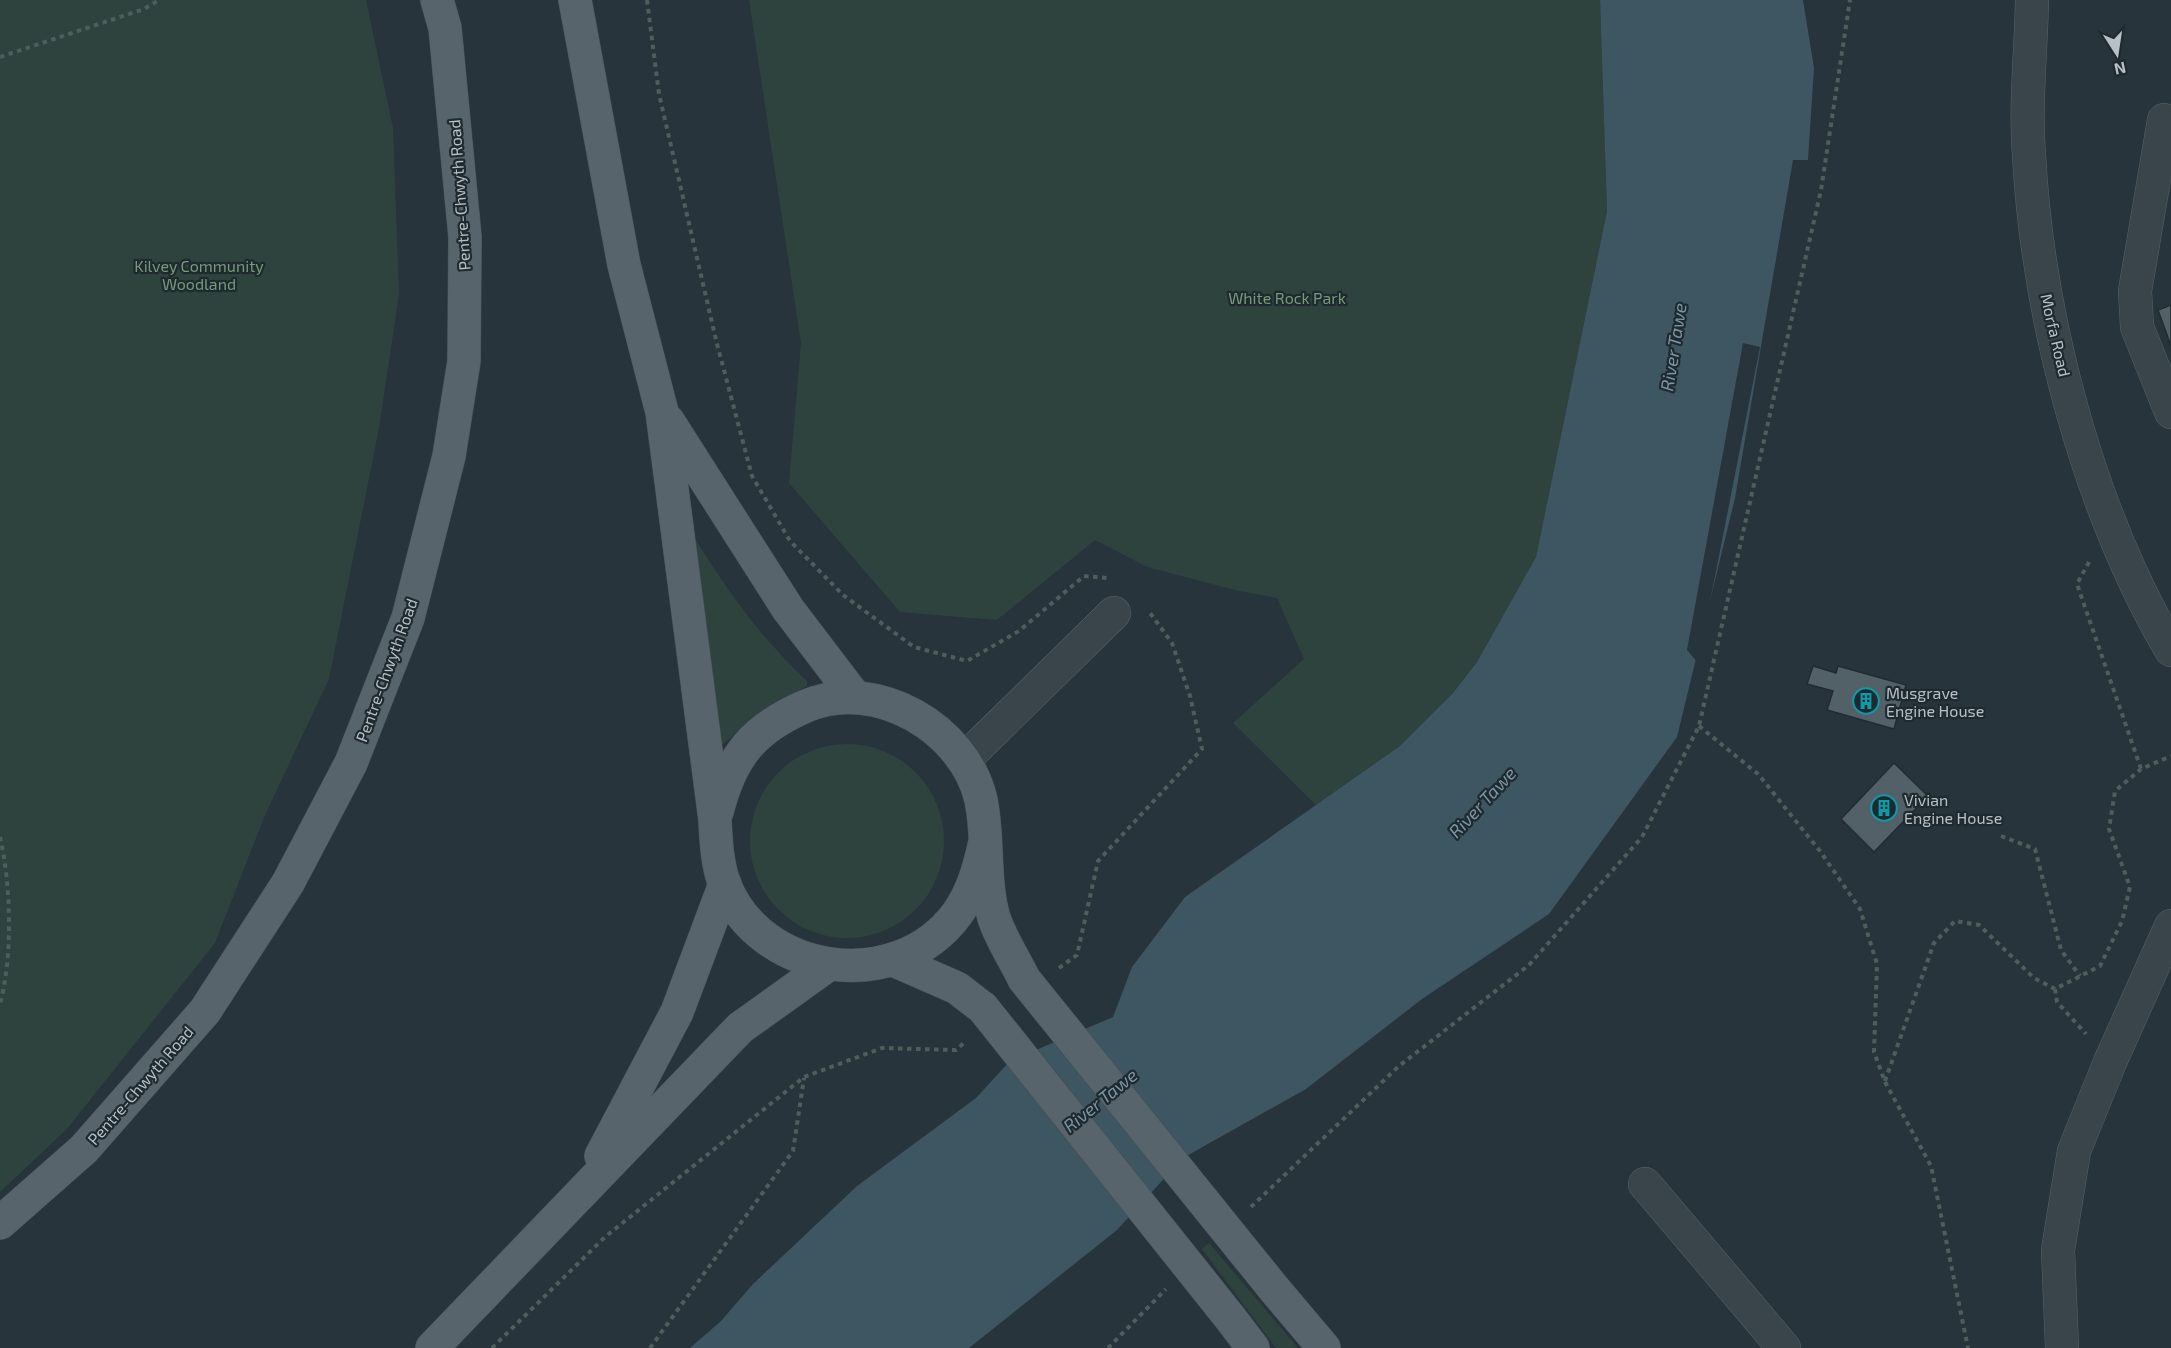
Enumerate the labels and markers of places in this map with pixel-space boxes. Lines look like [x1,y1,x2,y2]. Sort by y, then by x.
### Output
place label: Musgrave Engine House [1886,683,1984,720]
building icon: Musgrave Engine House [1851,686,1881,716]
place label: Vivian Engine House [1904,790,2002,827]
building icon: Vivian Engine House [1869,793,1899,823]

